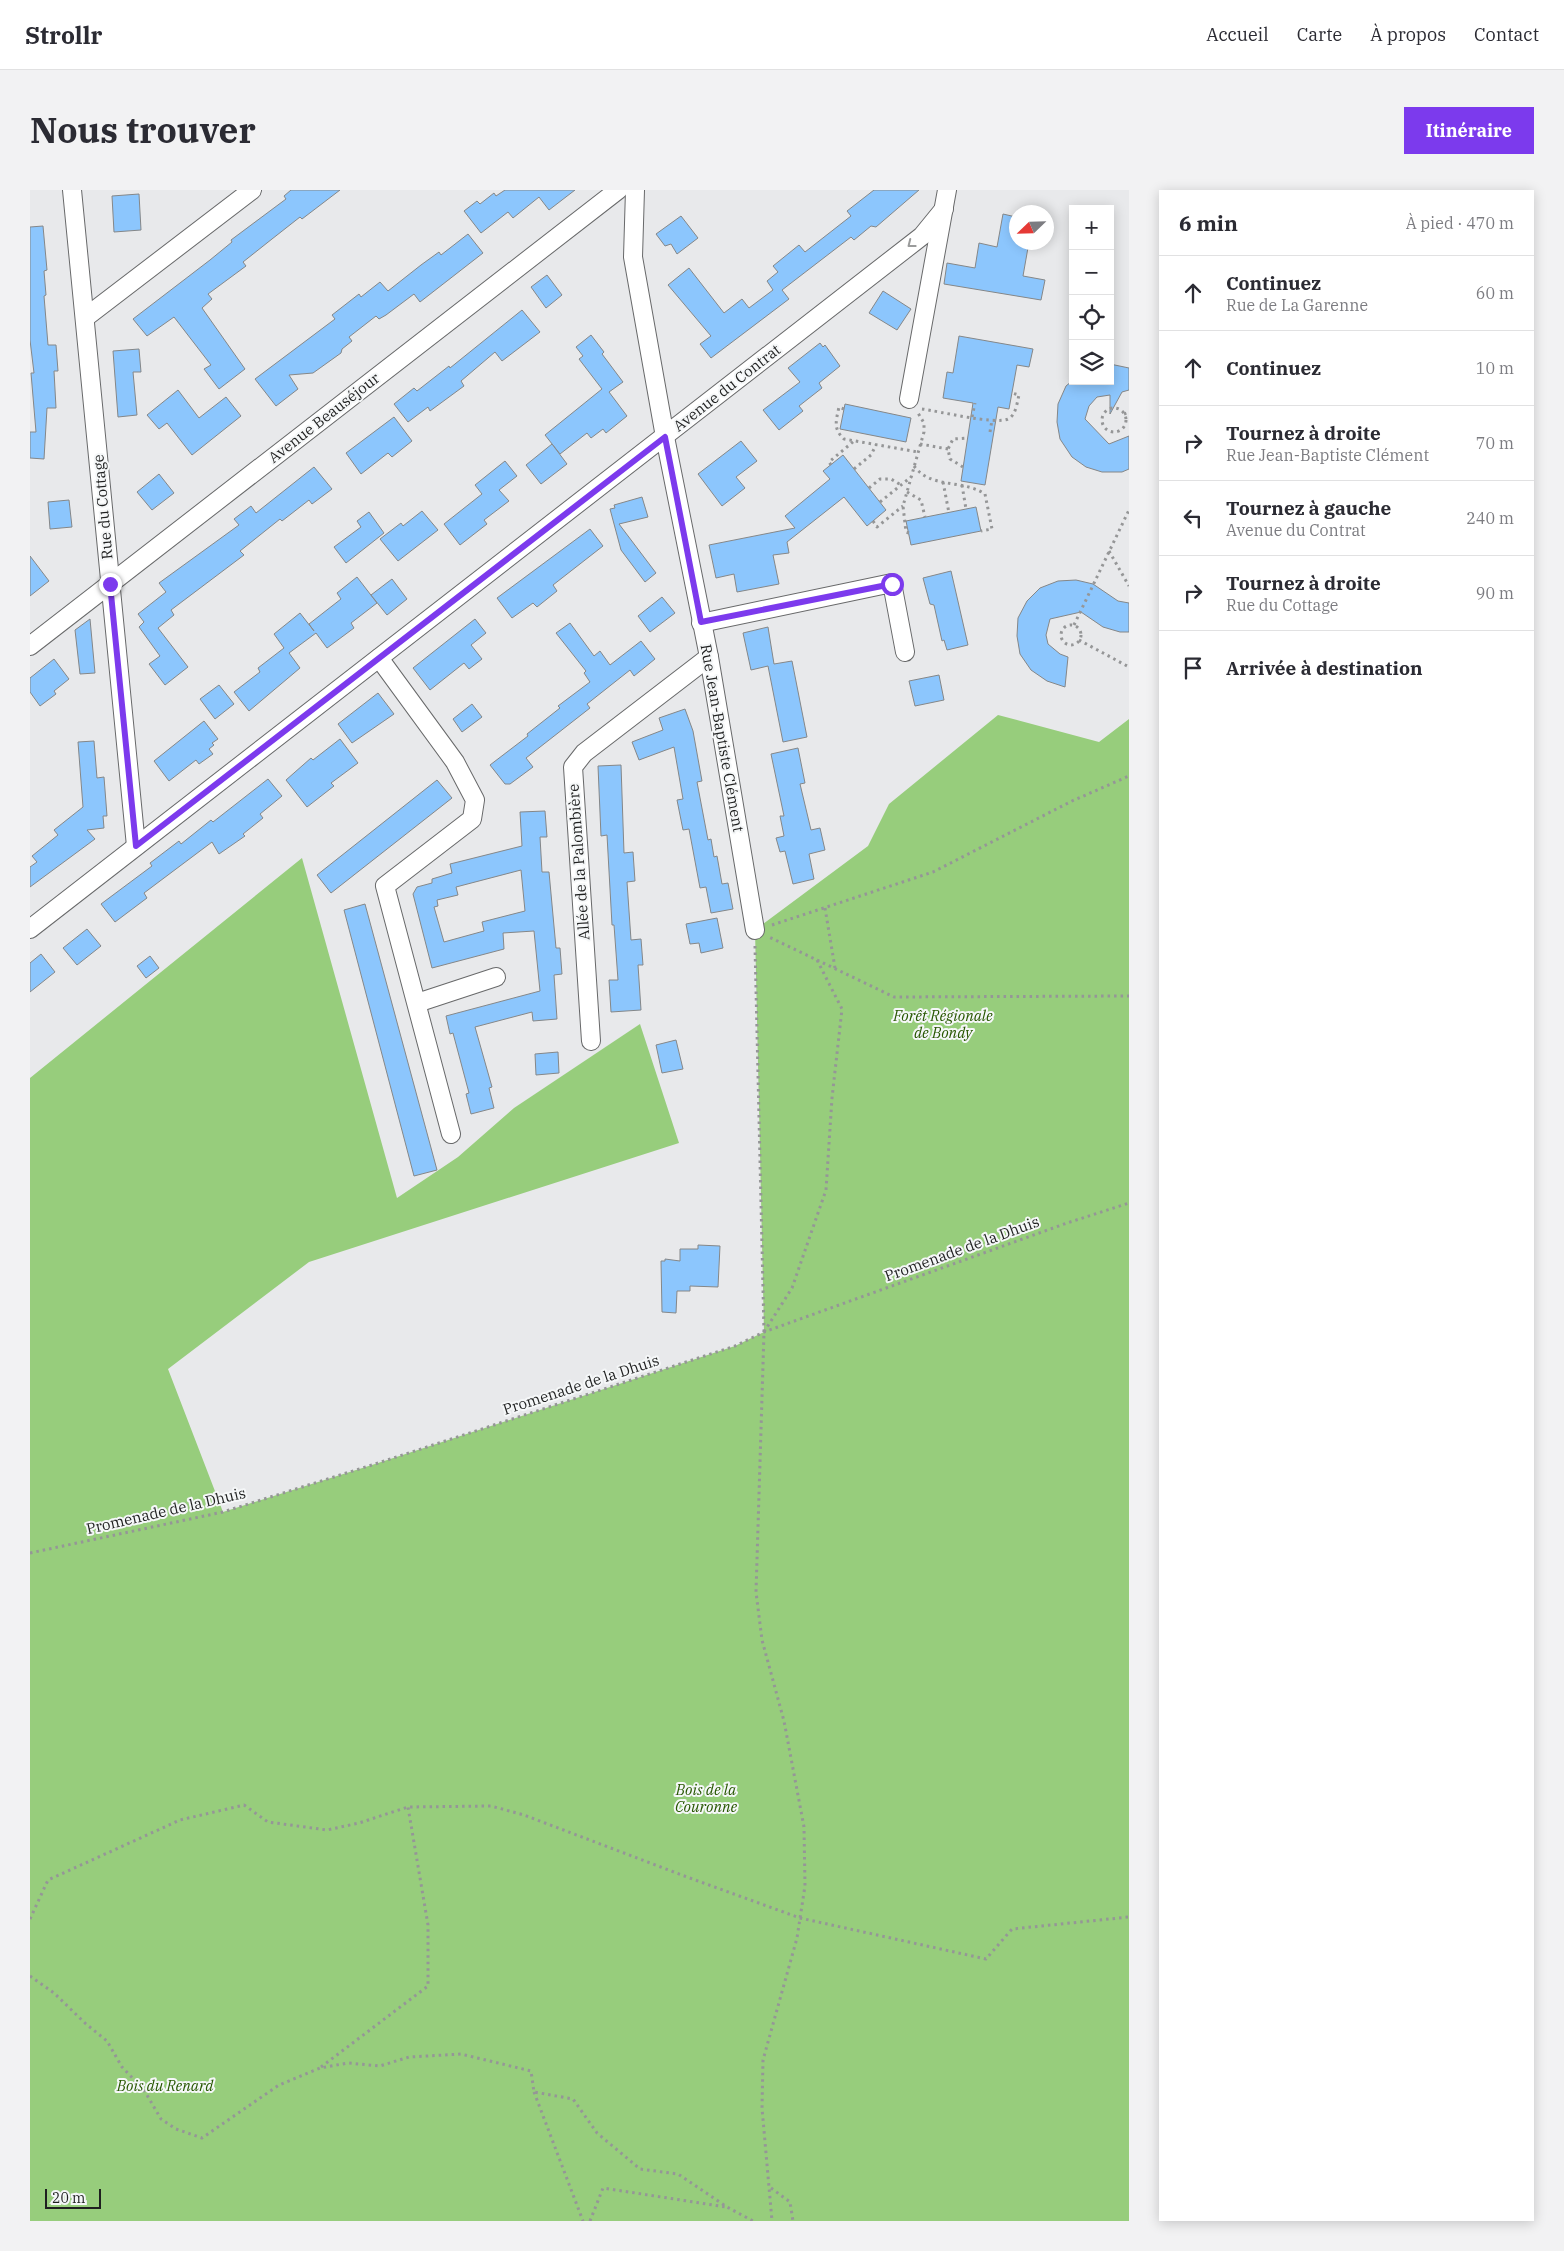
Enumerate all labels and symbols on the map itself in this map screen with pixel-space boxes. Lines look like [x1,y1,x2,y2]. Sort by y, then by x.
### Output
north arrow [1009,205,1054,250]
one-way arrow [908,239,917,247]
street label: Avenue du Contrat [669,340,784,435]
street label: Avenue Beauséjour [264,368,383,467]
street label: Rue du Cottage [88,454,117,560]
route end [99,573,122,596]
route start [881,573,904,596]
street label: Rue Jean-Baptiste Clément [697,643,748,833]
street label: Allée de la Palombière [564,783,593,941]
park label: Forêt Régionale de Bondy [892,1006,993,1042]
street label: Promenade de la Dhuis [882,1212,1042,1285]
street label: Promenade de la Dhuis [500,1350,661,1419]
street label: Promenade de la Dhuis [84,1483,248,1538]
park label: Bois de la Couronne [675,1780,737,1816]
park label: Bois du Renard [116,2076,214,2095]
scale bar [45,2186,101,2209]

